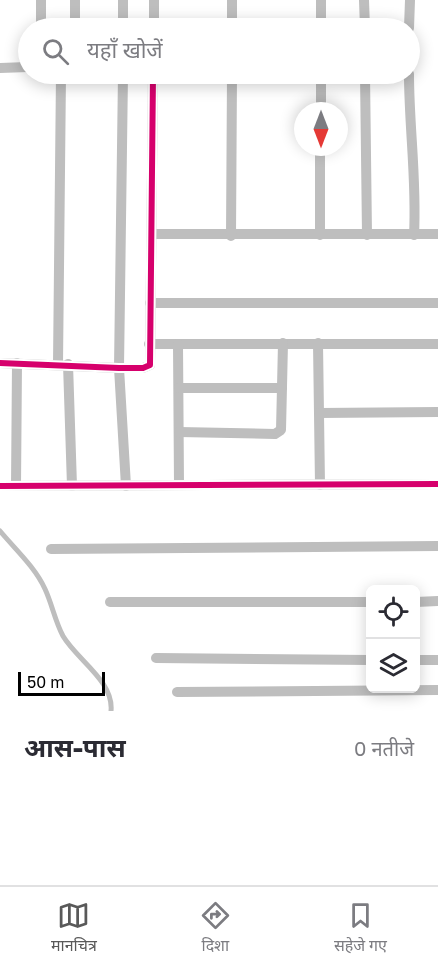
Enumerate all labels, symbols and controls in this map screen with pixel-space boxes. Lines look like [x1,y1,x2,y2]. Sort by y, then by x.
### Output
search box [18,18,420,84]
icon: search [39,35,72,68]
text: यहाँ खोजें [87,36,163,63]
north arrow [294,102,348,156]
map controls [366,585,420,693]
button: locate [366,585,420,639]
button: layers [366,639,420,693]
scale bar [18,669,105,696]
text: 50 m [27,672,64,692]
text: आस-पास [24,732,126,763]
text: 0 नतीजे [354,736,414,760]
tab: मानचित्र [51,899,97,958]
tab: दिशा [199,899,232,958]
tab: सहेजे गए [334,899,387,958]

